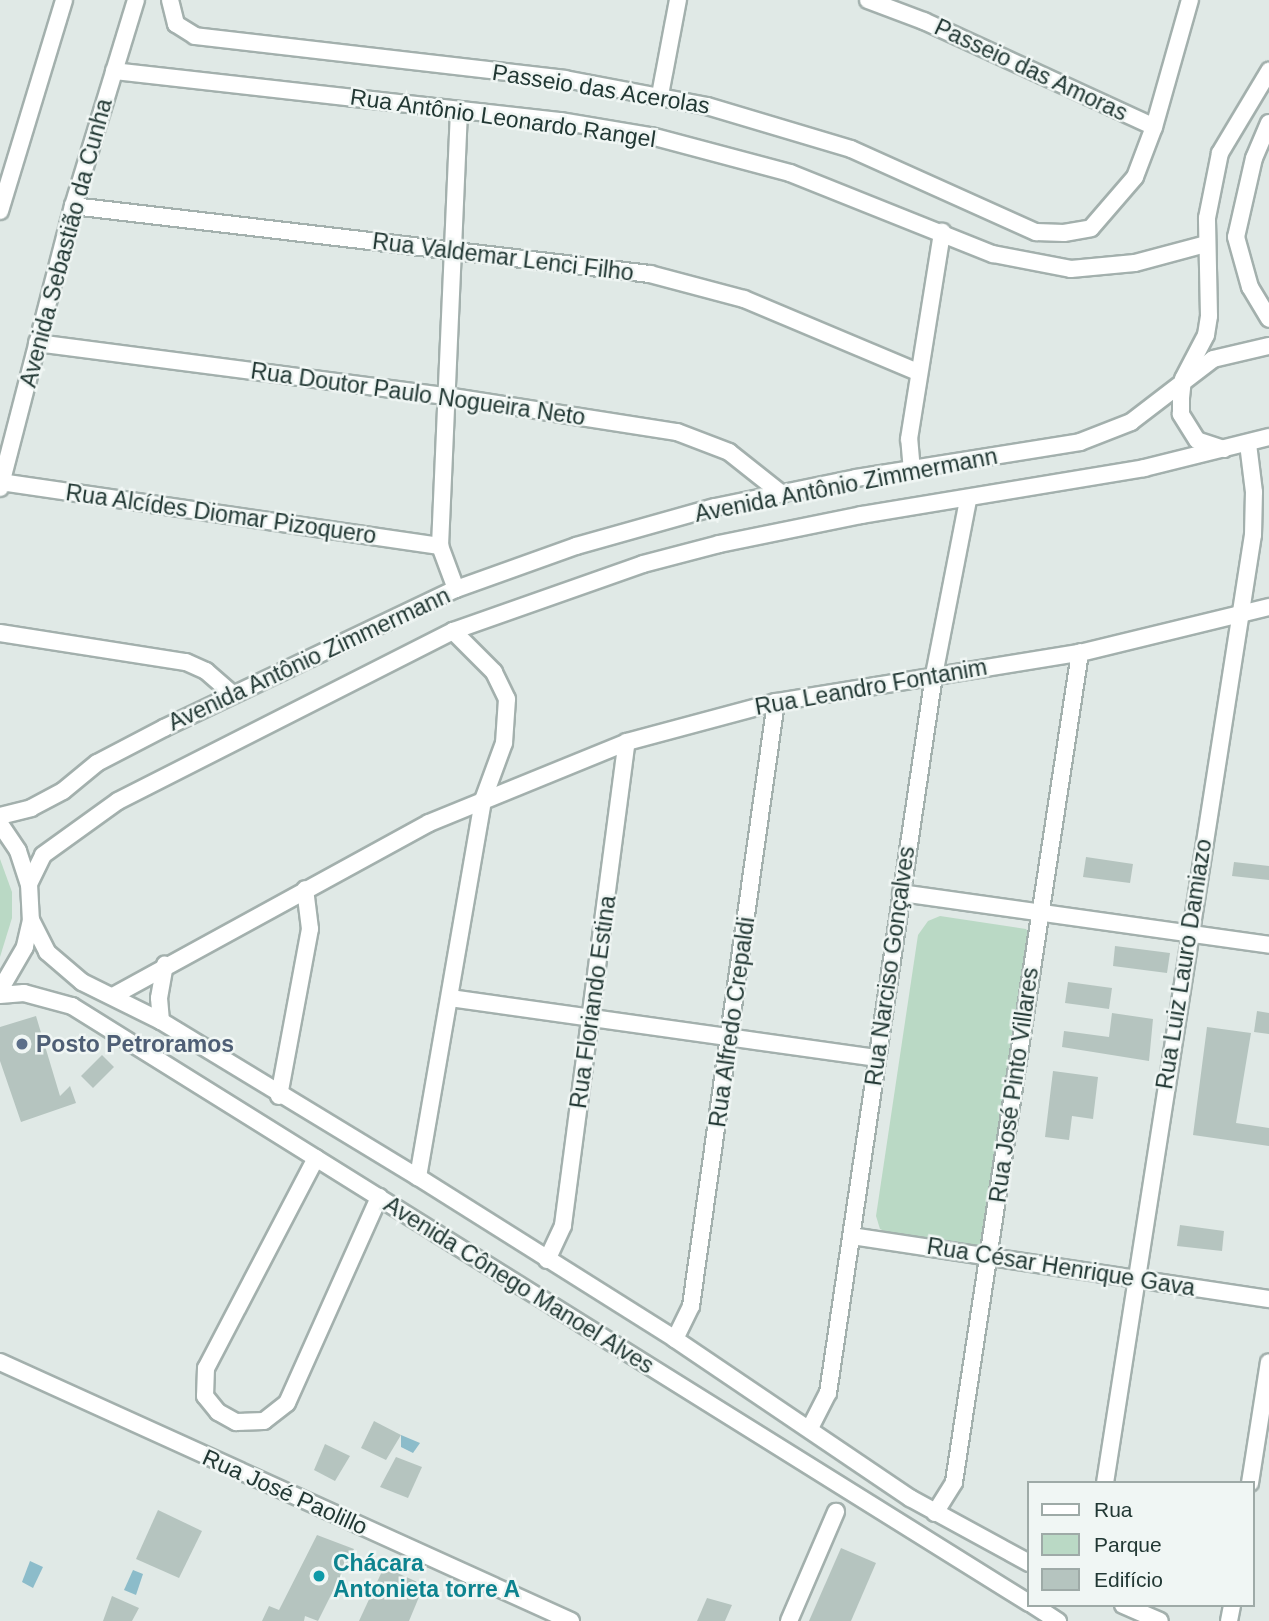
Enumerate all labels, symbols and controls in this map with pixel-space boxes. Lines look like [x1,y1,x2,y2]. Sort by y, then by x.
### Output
street label: Passeio das Amoras [930,13,1132,127]
street label: Passeio das Acerolas [490,58,712,120]
street label: Rua Antônio Leonardo Rangel [348,83,658,153]
street label: Avenida Sebastião da Cunha [14,96,118,390]
street label: Rua Valdemar Lenci Filho [371,227,635,287]
street label: Rua Doutor Paulo Nogueira Neto [249,357,587,431]
street label: Avenida Antônio Zimmermann [692,442,1000,528]
street label: Rua Alcídes Diomar Pizoquero [63,478,379,550]
street label: Avenida Antônio Zimmermann [163,581,455,737]
street label: Rua Leandro Fontanim [753,653,989,721]
street label: Rua Luiz Lauro Damiazo [1151,837,1217,1091]
street label: Rua Narciso Gonçalves [860,844,920,1088]
street label: Rua Floriando Estina [564,894,622,1110]
street label: Rua Alfredo Crepaldi [703,914,761,1130]
street label: Rua José Pinto Villares [984,966,1044,1204]
place label: Posto Petroramos [36,1030,234,1058]
marker: Posto Petroramos [14,1036,30,1052]
street label: Avenida Cônego Manoel Alves [378,1190,660,1380]
street label: Rua César Henrique Gava [925,1232,1197,1302]
street label: Rua José Paolillo [198,1443,372,1541]
legend [1028,1481,1255,1607]
text: Rua [1094,1498,1133,1521]
text: Parque [1094,1533,1162,1556]
place label: Chácara Antonieta torre A [333,1549,521,1603]
marker: Chácara Antonieta torre A [311,1568,327,1584]
text: Edifício [1094,1568,1163,1591]

